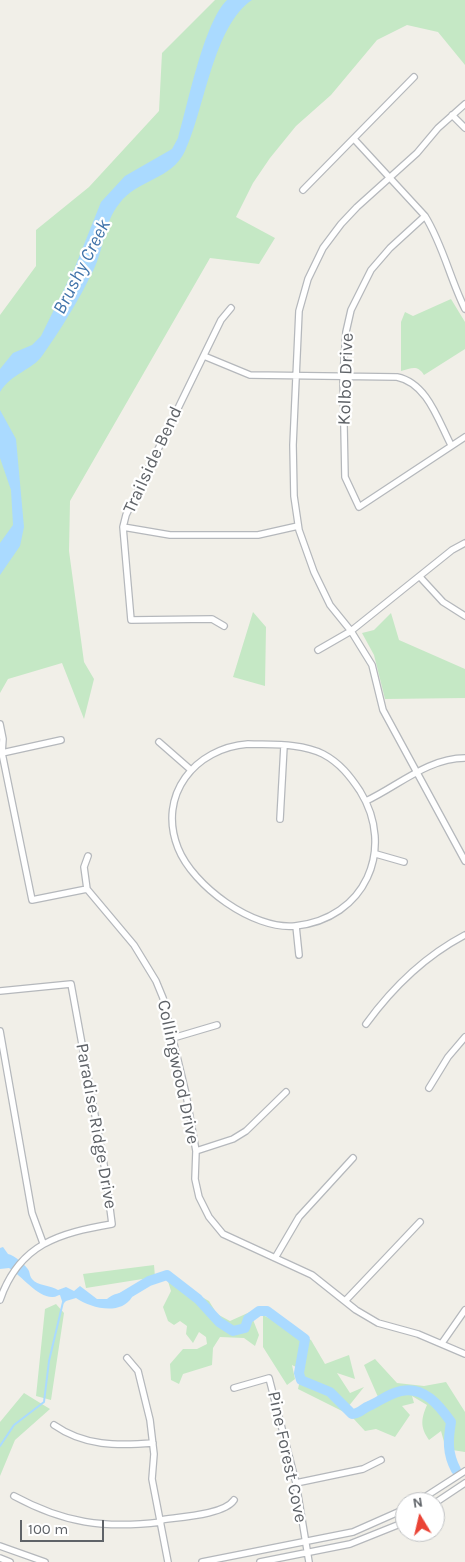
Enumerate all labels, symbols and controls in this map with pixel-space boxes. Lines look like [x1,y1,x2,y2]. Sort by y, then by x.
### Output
water label: Brushy Creek [48,216,116,318]
street label: Kolbo Drive [334,332,358,426]
street label: Trailside Bend [119,403,187,517]
street label: Collingwood Drive [152,998,204,1146]
street label: Paradise Ridge Drive [71,1041,121,1211]
street label: Pine Forest Cove [263,1389,311,1525]
north arrow [395,1492,445,1542]
text: N [411,1493,424,1512]
scale bar [22,1510,106,1542]
text: 100 m [28,1520,68,1538]

